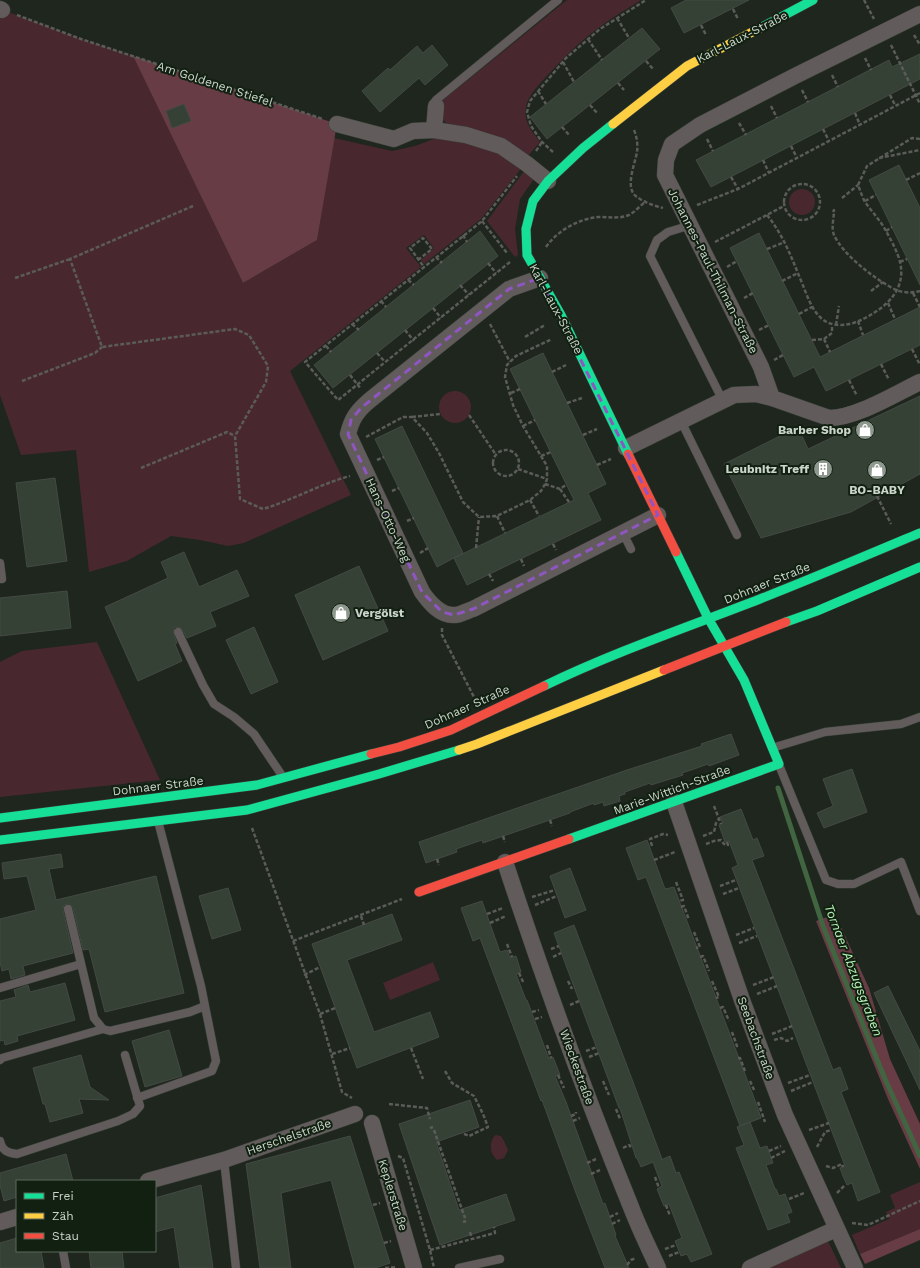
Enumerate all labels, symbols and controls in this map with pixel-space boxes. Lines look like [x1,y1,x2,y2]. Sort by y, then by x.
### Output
street label: Karl-Laux-Straße [694,8,790,66]
street label: Am Goldenen Stiefel [155,59,275,109]
street label: Johannes-Paul-Thilman-Straße [665,186,761,356]
street label: Karl-Laux-Straße [526,261,586,357]
shop icon: Barber Shop [854,419,876,441]
place label: Barber Shop [778,423,851,437]
building icon: Leubnitz Treff [812,458,834,480]
shop icon: BO-BABY [866,459,888,481]
place label: Leubnitz Treff [725,462,809,476]
street label: Hans-Otto-Weg [362,476,414,565]
place label: BO-BABY [849,483,905,497]
street label: Dohnaer Straße [722,559,812,607]
shop icon: Vergölst [330,602,352,624]
place label: Vergölst [355,606,405,620]
street label: Dohnaer Straße [422,682,512,732]
street label: Marie-Wittich-Straße [612,762,732,818]
street label: Dohnaer Straße [112,773,204,799]
water label: Tornaer Abzugsgraben [821,902,886,1039]
street label: Seebachstraße [735,995,778,1081]
street label: Wieckestraße [557,1027,597,1107]
street label: Herschelstraße [245,1116,333,1158]
street label: Keplerstraße [375,1157,411,1233]
legend [16,1180,156,1252]
text: Frei [52,1189,74,1203]
text: Zäh [52,1209,74,1223]
text: Stau [52,1229,79,1243]

